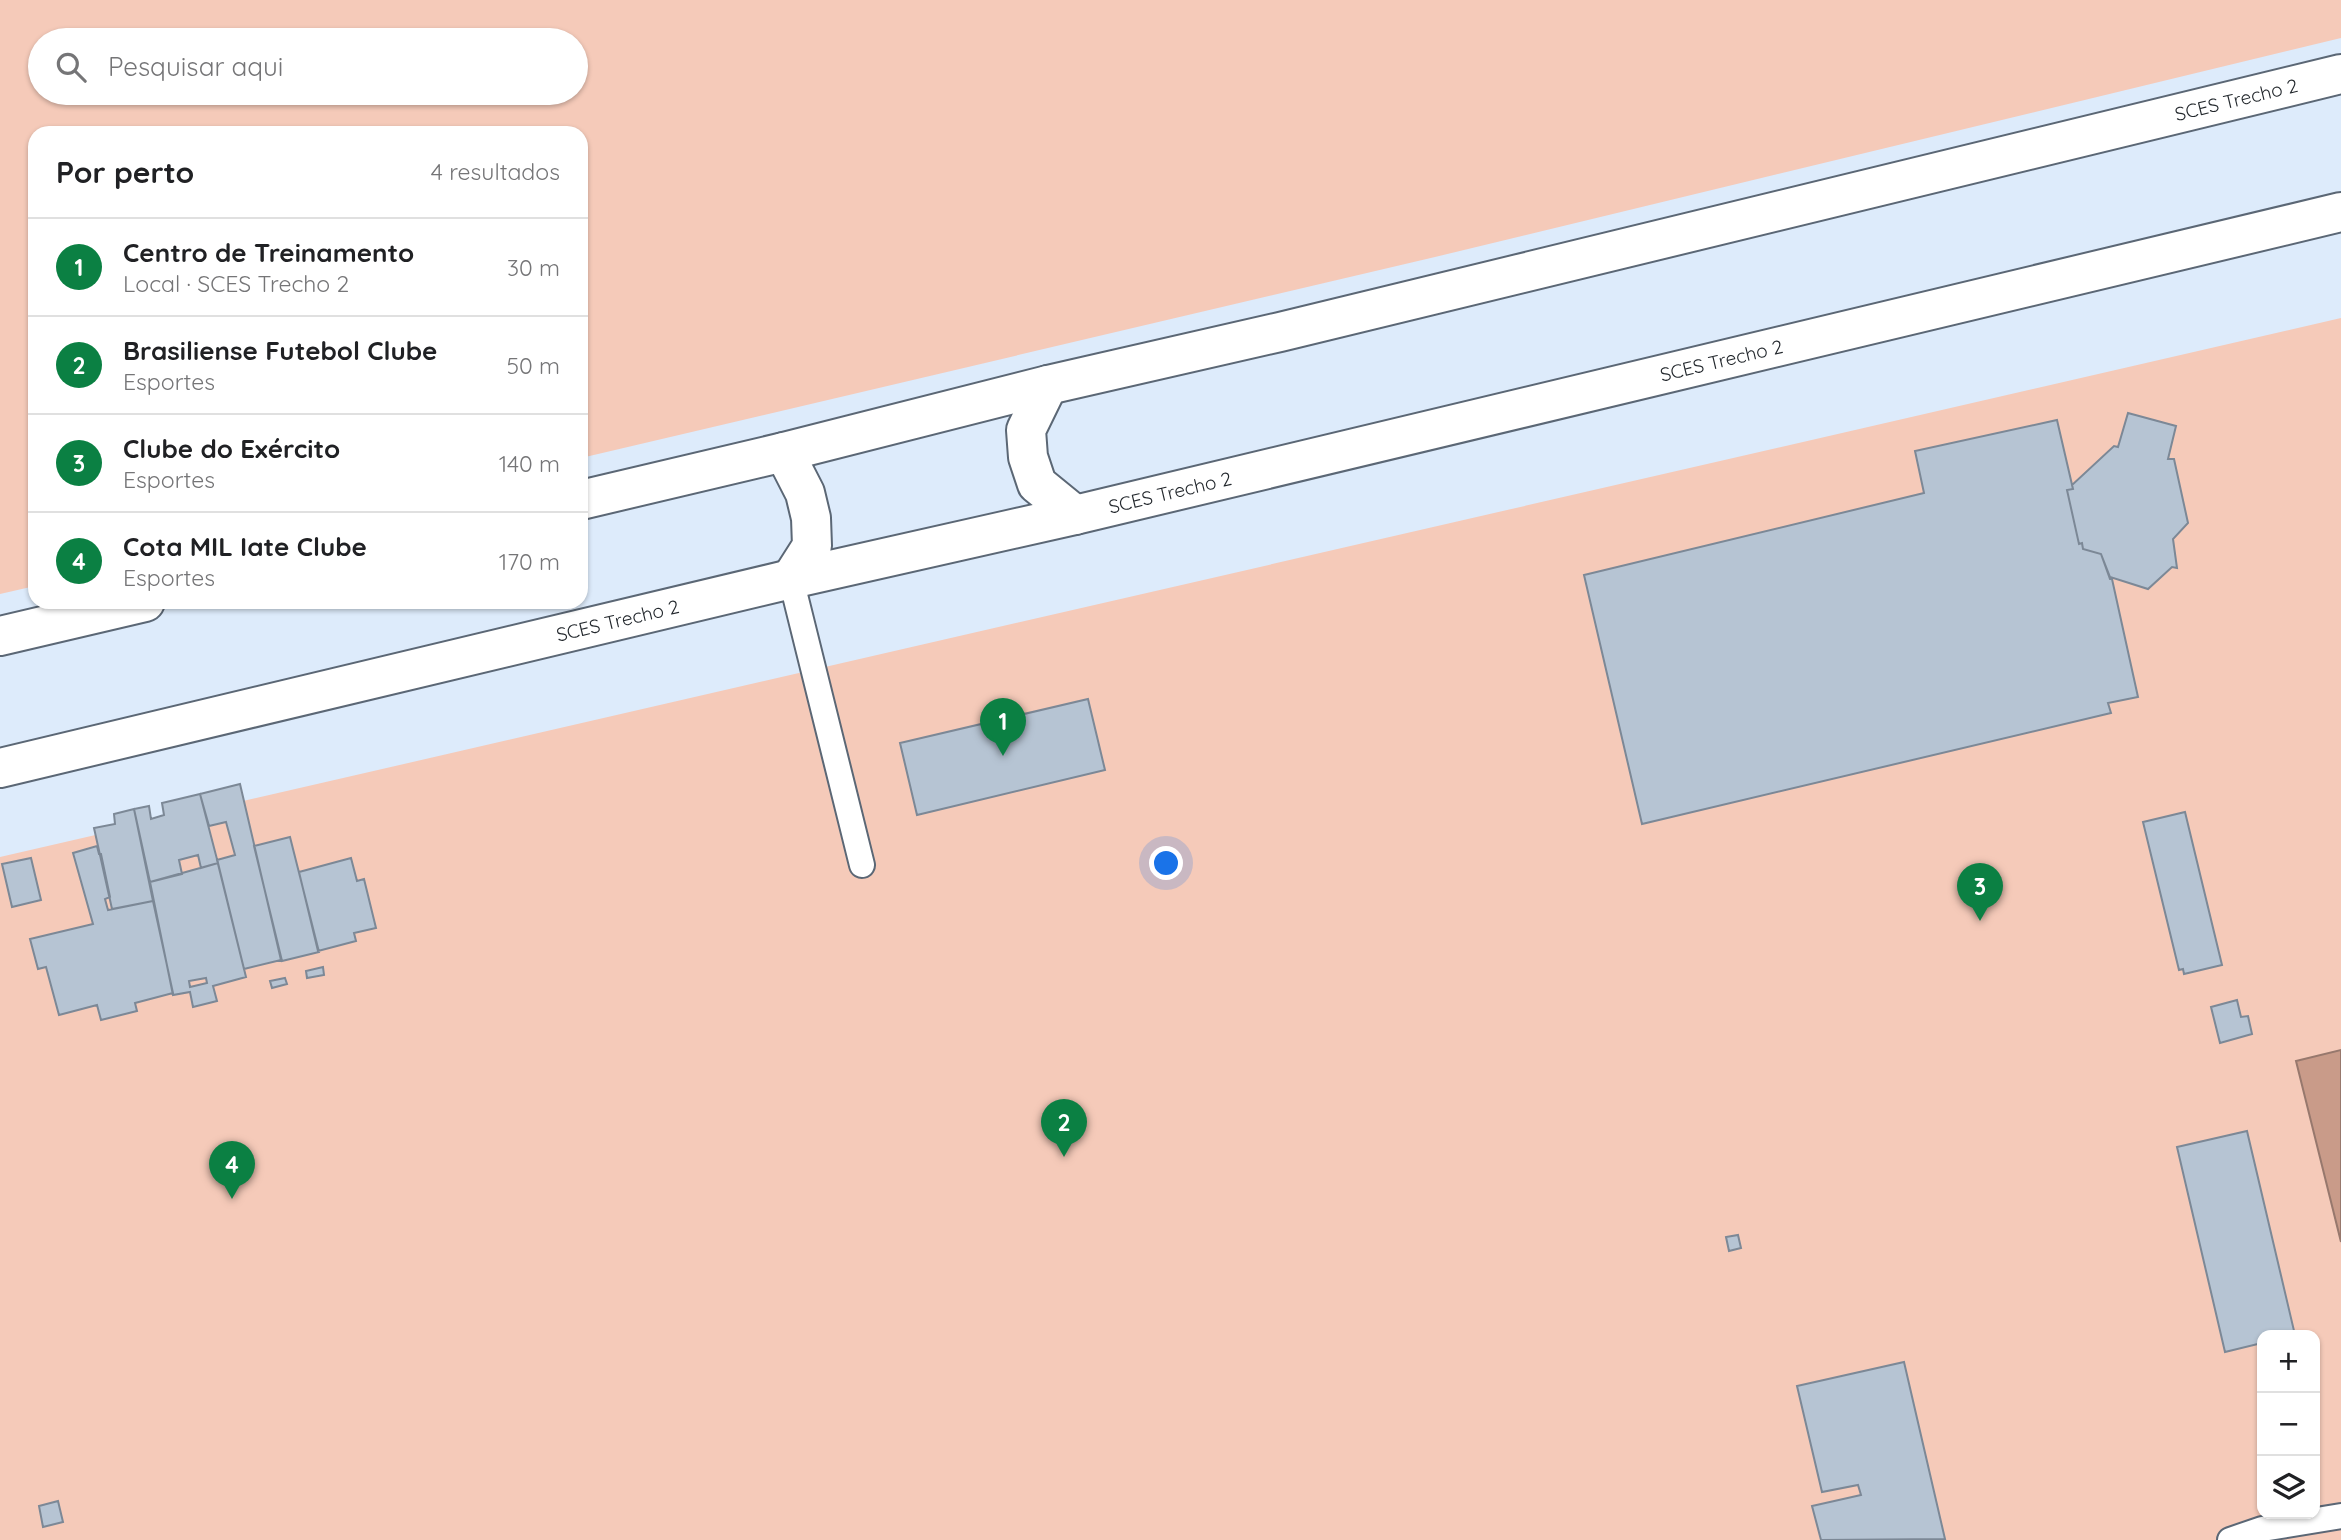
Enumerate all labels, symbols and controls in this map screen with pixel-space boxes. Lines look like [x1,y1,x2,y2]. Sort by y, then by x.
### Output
search box [28,28,588,105]
icon: search [52,48,90,86]
text: Pesquisar aqui [108,50,283,83]
street label: SCES Trecho 2 [2172,73,2300,126]
text: Por perto [56,153,194,191]
text: 4 resultados [431,157,560,186]
text: Centro de Treinamento [123,236,414,269]
text: 1 [75,253,83,282]
text: 30 m [507,253,560,282]
text: Local · SCES Trecho 2 [123,269,349,298]
text: Brasiliense Futebol Clube [123,334,437,367]
street label: SCES Trecho 2 [1657,334,1785,387]
text: 2 [72,351,86,380]
text: 50 m [507,351,560,380]
text: Esportes [123,367,215,396]
text: Clube do Exército [123,432,340,465]
text: 3 [73,449,85,478]
text: 140 m [499,449,560,478]
text: Esportes [123,465,215,494]
street label: SCES Trecho 2 [1106,466,1234,519]
text: Cota MIL Iate Clube [123,530,367,563]
text: 4 [72,547,86,576]
text: 170 m [499,547,560,576]
text: Esportes [123,563,215,592]
street label: SCES Trecho 2 [554,594,681,647]
pin: 1 [980,698,1026,756]
your location [1149,846,1183,880]
pin: 3 [1957,863,2003,921]
pin: 2 [1041,1099,1087,1157]
pin: 4 [209,1141,255,1199]
map controls [2257,1330,2320,1519]
button: + [2257,1330,2320,1393]
button: − [2257,1393,2320,1456]
button: layers [2257,1456,2320,1519]

